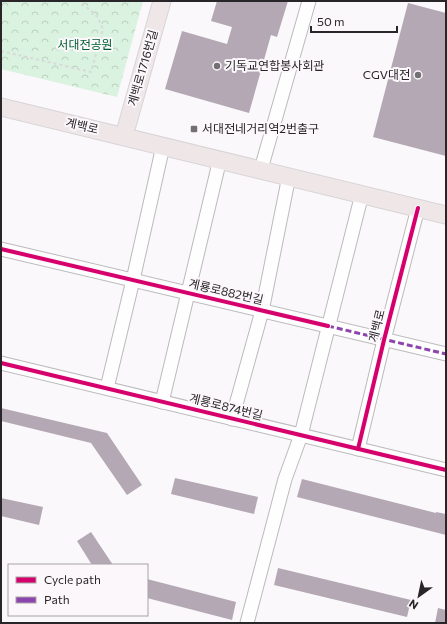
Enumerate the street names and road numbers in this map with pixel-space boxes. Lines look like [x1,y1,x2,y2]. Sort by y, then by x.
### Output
street label: 계백로1716번길 [124,28,160,108]
street label: 계백로 [65,114,100,136]
street label: 계룡로882번길 [187,276,265,306]
street label: 계백로 [365,308,387,344]
street label: 계룡로874번길 [188,390,264,422]

